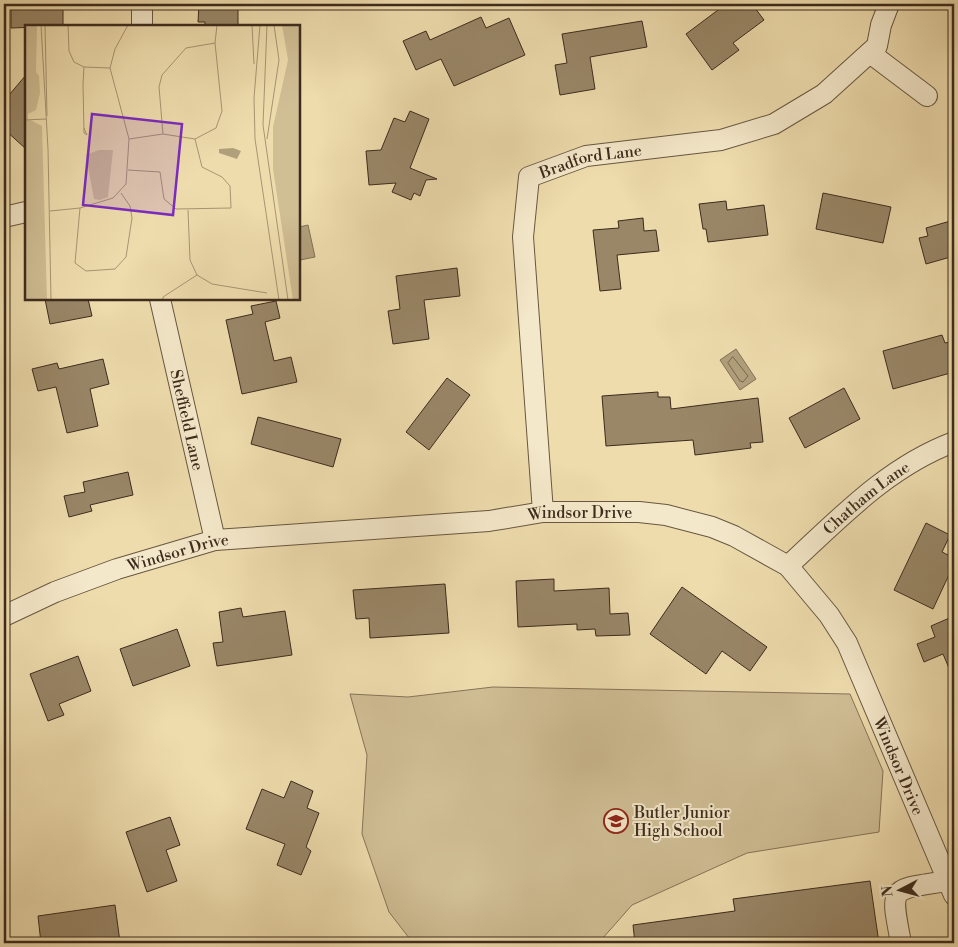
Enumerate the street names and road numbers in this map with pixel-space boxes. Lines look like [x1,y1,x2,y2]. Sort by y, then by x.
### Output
street label: Bradford Lane [536,140,643,184]
street label: Sheffield Lane [165,368,208,472]
street label: Chatham Lane [819,457,914,539]
street label: Windsor Drive [525,503,632,526]
street label: Windsor Drive [124,530,229,577]
street label: Windsor Drive [868,713,928,818]

